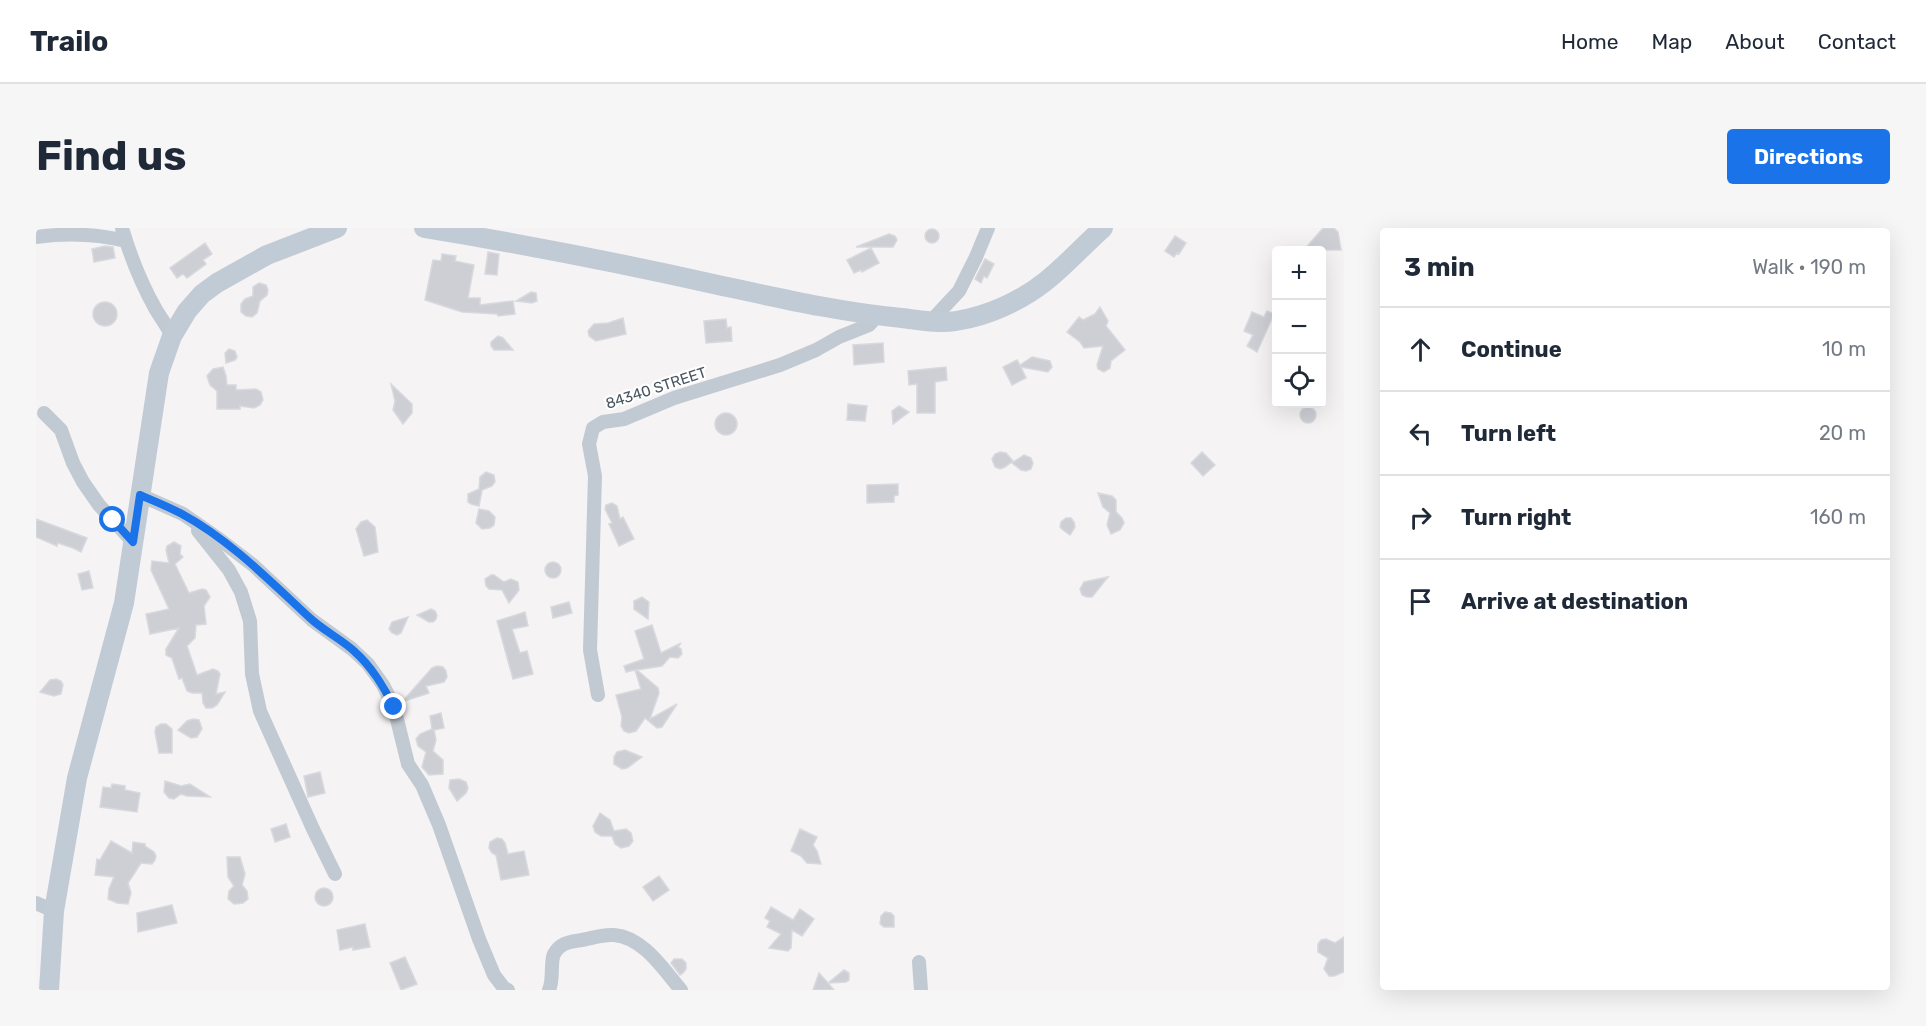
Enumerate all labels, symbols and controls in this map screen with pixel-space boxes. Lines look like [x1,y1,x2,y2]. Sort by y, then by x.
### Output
text: Trailo [30,25,108,58]
text: Home [1561,29,1618,54]
text: Map [1651,29,1692,54]
text: About [1725,29,1785,54]
text: Contact [1818,29,1896,54]
button: Directions [1727,129,1890,184]
text: Find us [36,131,187,181]
map controls [1272,246,1326,408]
button: + [1272,246,1326,300]
text: 3 min [1404,252,1475,283]
text: Walk · 190 m [1752,255,1866,279]
button: − [1272,300,1326,354]
icon: ahead [1404,333,1437,366]
text: Continue [1461,336,1562,363]
text: 10 m [1822,337,1866,361]
button: locate [1272,354,1326,408]
street label: 84340 STREET [603,363,709,413]
icon: left [1404,417,1437,450]
text: Turn left [1461,420,1556,447]
text: 20 m [1819,421,1866,445]
icon: right [1404,501,1437,534]
text: Turn right [1461,504,1571,531]
text: 160 m [1810,505,1866,529]
route start [99,506,125,532]
icon: arrive [1404,585,1437,618]
text: Arrive at destination [1461,588,1688,615]
route end [380,693,406,719]

